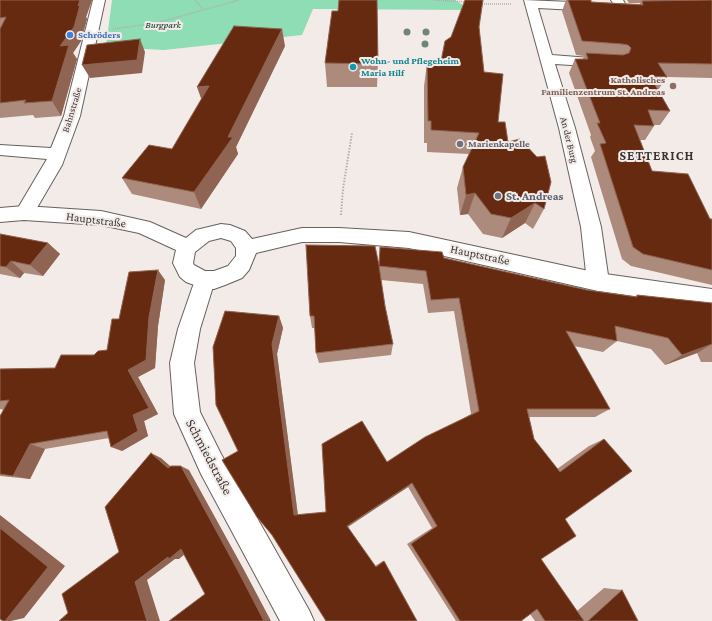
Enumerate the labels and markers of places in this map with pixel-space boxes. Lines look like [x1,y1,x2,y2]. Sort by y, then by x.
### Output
place label: Schröders [78,29,120,41]
marker: Schröders [65,30,75,40]
place label: Wohn- und Pflegeheim Maria Hilf [361,55,459,78]
marker: Wohn- und Pflegeheim Maria Hilf [348,62,358,72]
place label: Katholisches Familienzentrum St. Andreas [541,74,665,98]
marker: Katholisches Familienzentrum St. Andreas [668,81,678,91]
place label: Marienkapelle [468,138,530,150]
marker: Marienkapelle [455,139,465,149]
place label: St. Andreas [506,189,563,203]
marker: St. Andreas [493,191,503,201]

